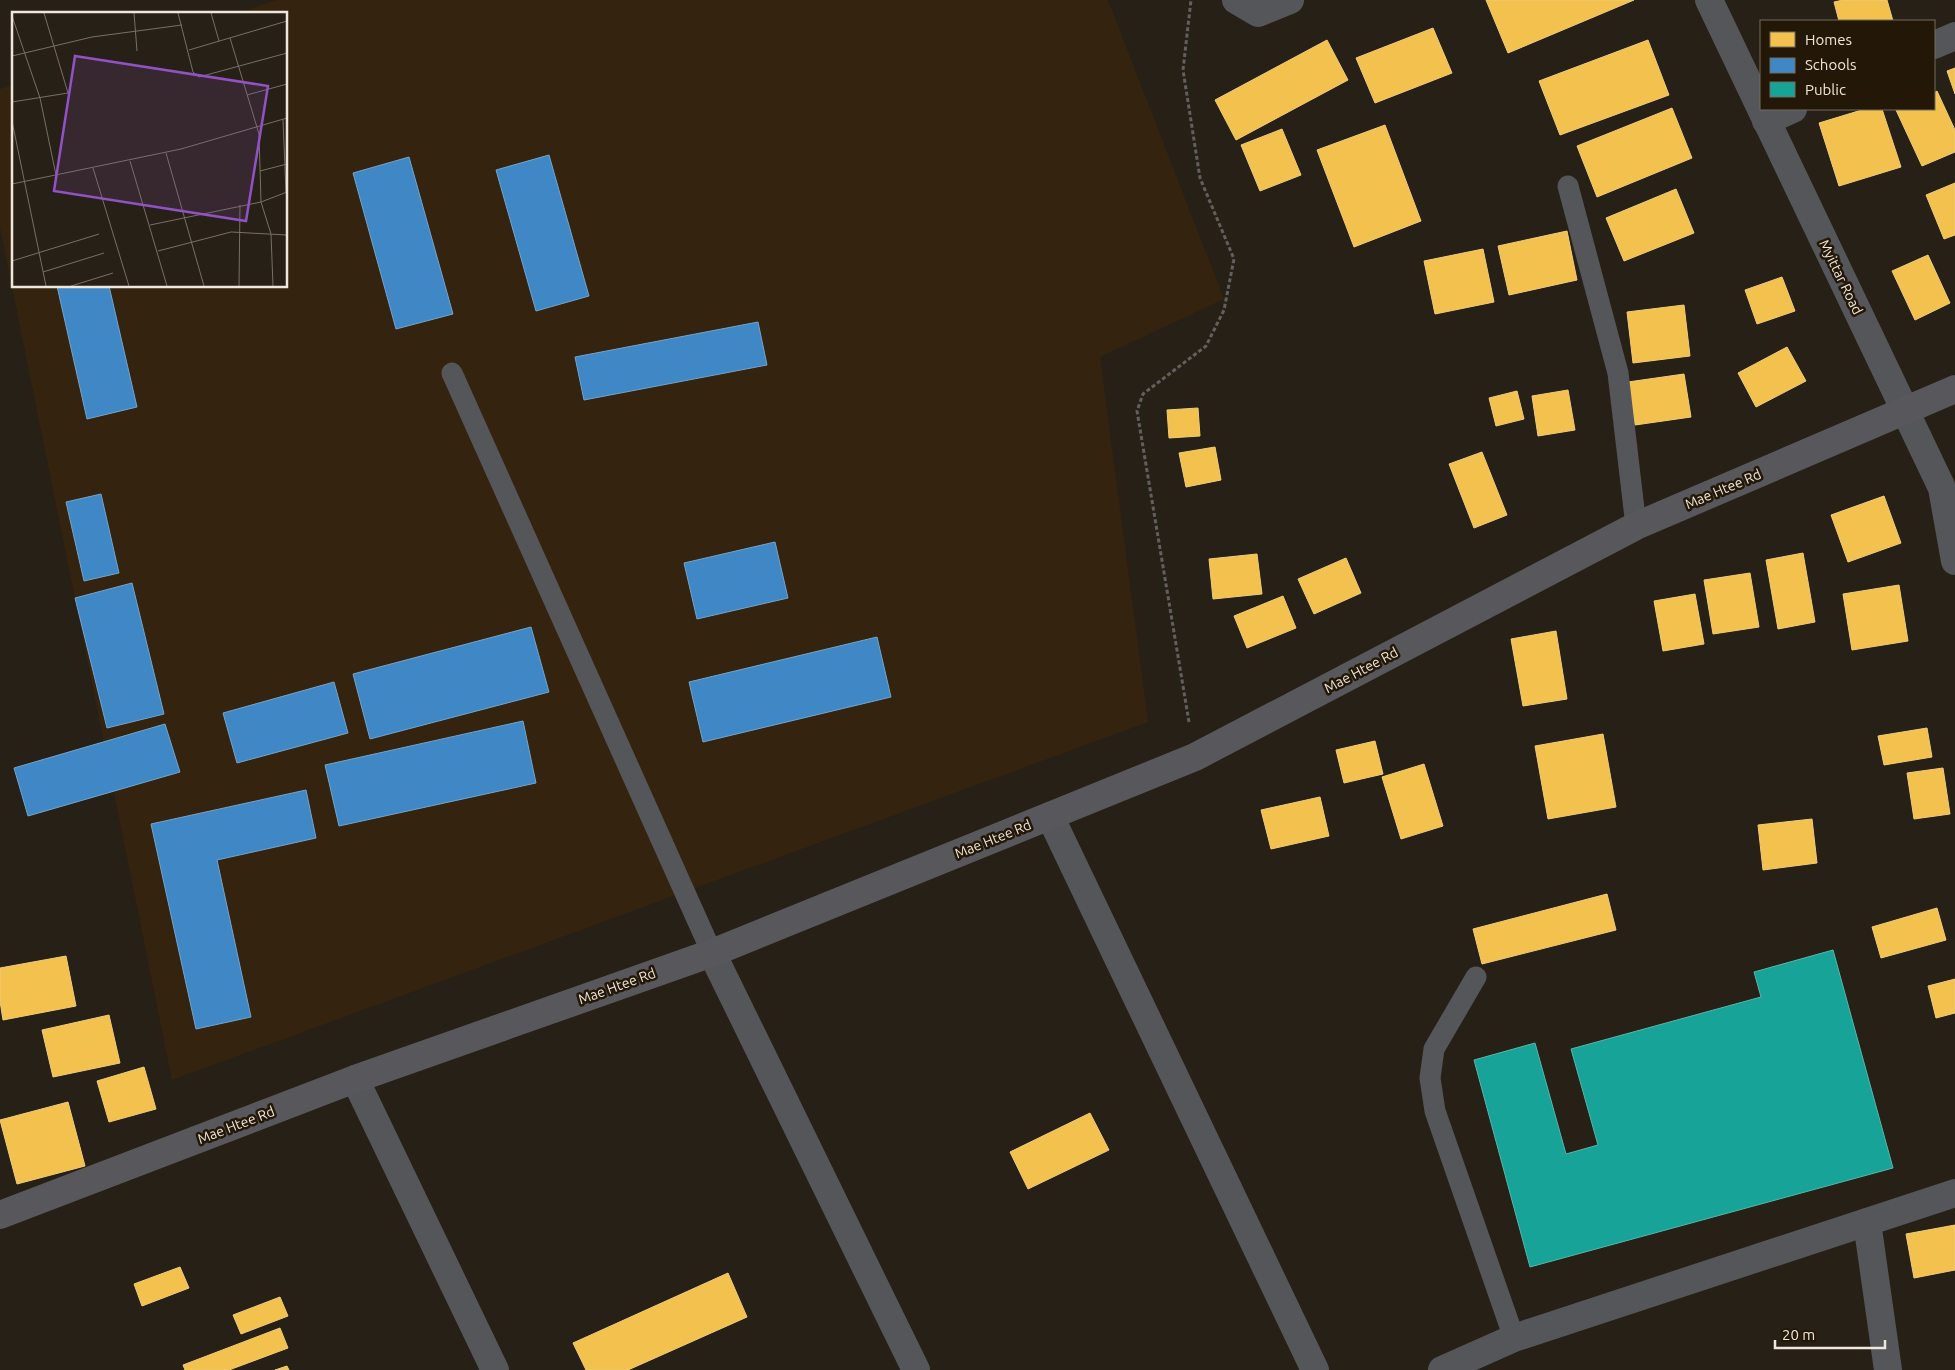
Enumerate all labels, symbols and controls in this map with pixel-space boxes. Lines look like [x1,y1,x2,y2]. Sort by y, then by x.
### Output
inset map [12,12,288,288]
legend [1760,20,1935,110]
text: Homes [1805,31,1852,48]
text: Schools [1805,56,1856,73]
text: Public [1805,81,1846,98]
street label: Myittar Road [1816,237,1866,317]
street label: Mae Htee Rd [1683,466,1763,512]
street label: Mae Htee Rd [1321,644,1401,696]
street label: Mae Htee Rd [952,816,1034,862]
street label: Mae Htee Rd [576,965,658,1007]
street label: Mae Htee Rd [195,1103,277,1147]
scale bar [1775,1318,1885,1350]
text: 20 m [1782,1326,1815,1343]

